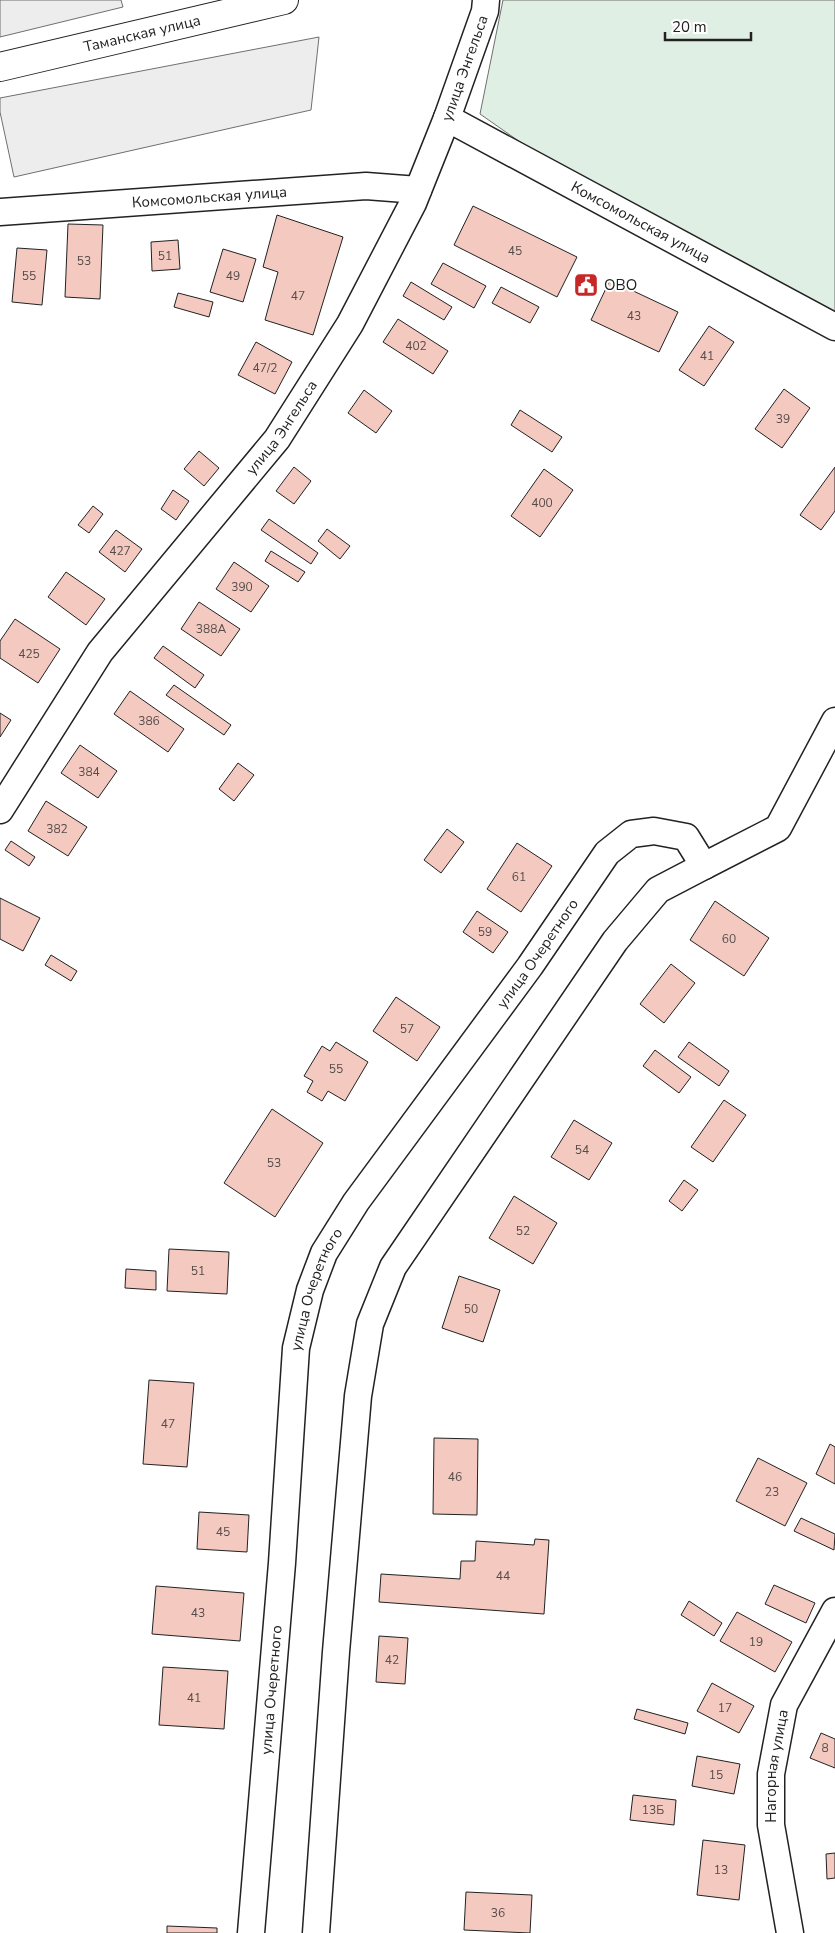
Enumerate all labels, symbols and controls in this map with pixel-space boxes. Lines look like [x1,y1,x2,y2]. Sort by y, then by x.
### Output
street label: Таманская улица [82,10,203,57]
scale bar [665,10,751,42]
street label: улица Энгельса [437,12,493,124]
text: 20 m [672,17,707,37]
street label: Комсомольская улица [568,177,714,268]
street label: Комсомольская улица [131,182,288,213]
house number: 45 [508,243,522,259]
house number: 51 [158,248,172,264]
house number: 53 [77,253,91,269]
house number: 55 [22,268,36,284]
house number: 49 [226,268,240,284]
public building icon: ОВО [573,272,599,298]
place label: ОВО [604,275,637,295]
house number: 47 [291,288,305,304]
house number: 43 [627,308,641,324]
house number: 402 [405,338,427,354]
house number: 41 [700,348,714,364]
house number: 47/2 [253,360,278,376]
street label: улица Энгельса [241,376,322,479]
house number: 39 [776,411,790,427]
house number: 400 [531,495,553,511]
house number: 427 [109,543,131,559]
house number: 390 [231,579,253,595]
house number: 388А [196,621,226,637]
house number: 425 [18,646,40,662]
house number: 386 [138,713,160,729]
house number: 384 [78,764,100,780]
house number: 382 [46,821,68,837]
house number: 61 [512,869,526,885]
street label: улица Очеретного [492,895,583,1012]
house number: 59 [478,924,492,940]
house number: 60 [722,931,736,947]
house number: 57 [400,1021,414,1037]
house number: 55 [329,1061,343,1077]
house number: 54 [575,1142,589,1158]
house number: 53 [267,1155,281,1171]
house number: 52 [516,1223,530,1239]
street label: улица Очеретного [286,1224,347,1353]
house number: 51 [191,1263,205,1279]
house number: 50 [464,1301,478,1317]
house number: 47 [161,1416,175,1432]
house number: 46 [448,1469,462,1485]
house number: 23 [765,1484,779,1500]
house number: 45 [216,1524,230,1540]
house number: 44 [496,1568,510,1584]
house number: 43 [191,1605,205,1621]
street label: улица Очеретного [256,1624,287,1755]
house number: 19 [749,1634,763,1650]
house number: 42 [385,1652,399,1668]
house number: 41 [187,1690,201,1706]
house number: 17 [718,1700,732,1716]
street label: Нагорная улица [761,1708,793,1823]
house number: 8 [821,1740,829,1756]
house number: 15 [709,1767,723,1783]
house number: 13Б [642,1802,664,1818]
house number: 13 [714,1862,728,1878]
house number: 36 [491,1905,505,1921]

